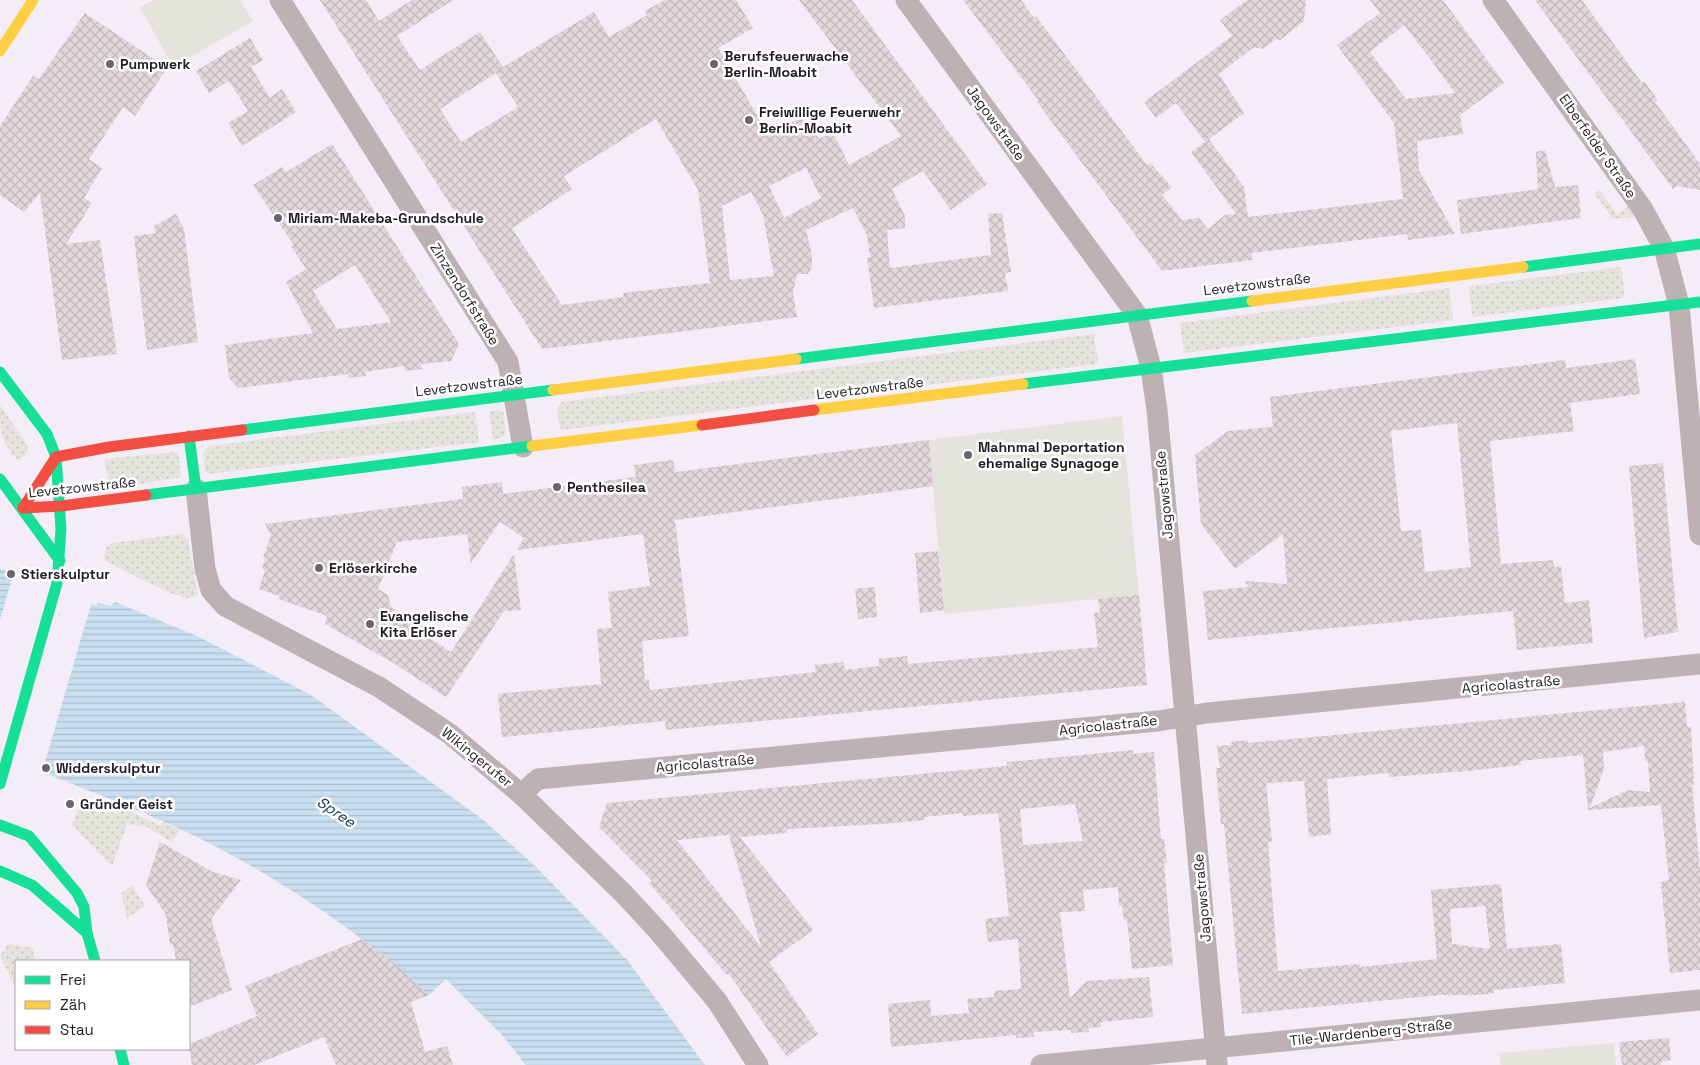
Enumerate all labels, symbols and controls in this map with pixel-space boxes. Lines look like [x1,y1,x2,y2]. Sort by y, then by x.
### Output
place label: Berufsfeuerwache Berlin-Moabit [724,47,849,81]
place label: Pumpwerk [120,55,191,73]
marker: Pumpwerk [104,58,116,70]
marker: Berufsfeuerwache Berlin-Moabit [708,58,720,70]
street label: Jagowstraße [963,82,1029,164]
street label: Elberfelder Straße [1555,91,1641,201]
place label: Freiwillige Feuerwehr Berlin-Moabit [759,103,901,137]
marker: Freiwillige Feuerwehr Berlin-Moabit [743,114,755,126]
place label: Miriam-Makeba-Grundschule [288,209,484,227]
marker: Miriam-Makeba-Grundschule [272,212,284,224]
street label: Zinzendorfstraße [426,240,504,348]
street label: Levetzowstraße [1202,268,1312,300]
street label: Levetzowstraße [414,369,524,401]
street label: Levetzowstraße [815,372,925,404]
place label: Mahnmal Deportation ehemalige Synagoge [978,438,1125,472]
marker: Mahnmal Deportation ehemalige Synagoge [962,449,974,461]
street label: Jagowstraße [1151,450,1177,540]
street label: Levetzowstraße [27,472,137,502]
place label: Penthesilea [567,478,646,496]
marker: Penthesilea [551,481,563,493]
place label: Erlöserkirche [329,559,417,577]
marker: Erlöserkirche [313,562,325,574]
place label: Stierskulptur [21,565,110,583]
marker: Stierskulptur [5,568,17,580]
place label: Evangelische Kita Erlöser [380,607,469,641]
marker: Evangelische Kita Erlöser [364,618,376,630]
street label: Agricolastraße [1461,671,1561,697]
street label: Agricolastraße [1058,711,1158,739]
street label: Wikingerufer [438,723,516,791]
street label: Agricolastraße [655,750,755,776]
place label: Widderskulptur [56,759,161,777]
marker: Widderskulptur [40,762,52,774]
water label: Spree [314,792,360,832]
place label: Gründer Geist [80,795,173,813]
marker: Gründer Geist [64,798,76,810]
street label: Jagowstraße [1189,853,1215,943]
legend [15,960,190,1050]
text: Frei [60,970,86,989]
text: Zäh [60,995,86,1014]
street label: Tile-Wardenberg-Straße [1289,1015,1453,1049]
text: Stau [60,1020,94,1039]

